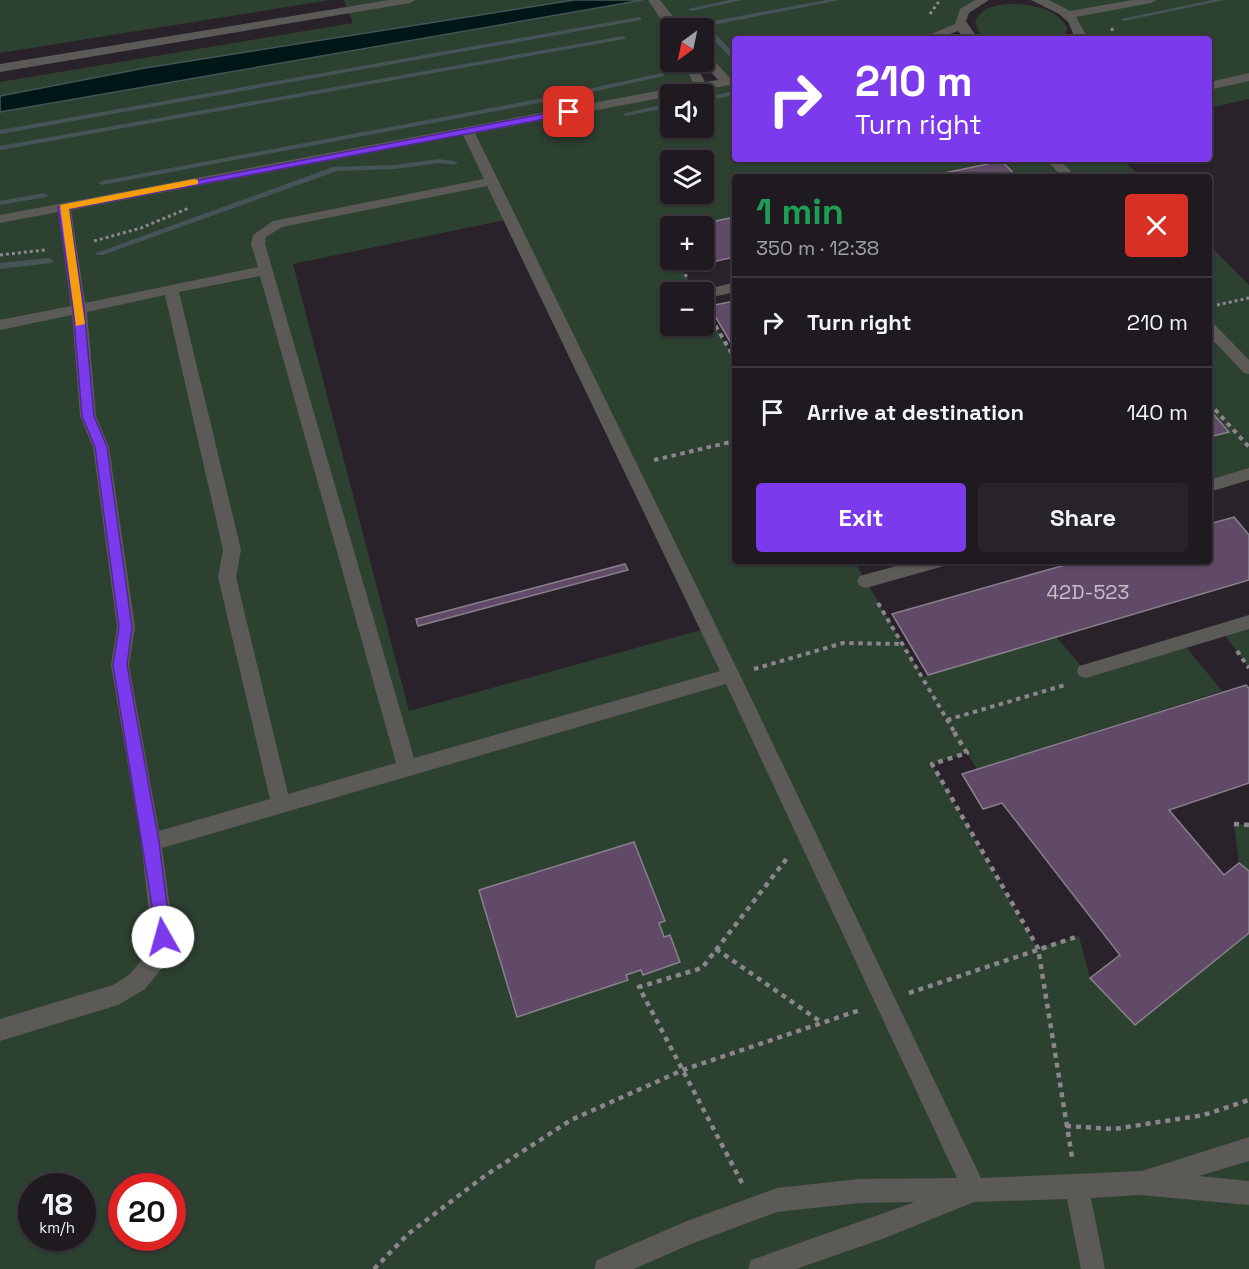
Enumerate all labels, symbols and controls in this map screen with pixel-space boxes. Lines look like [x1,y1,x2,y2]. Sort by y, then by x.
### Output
north arrow [660,18,714,72]
map controls [660,18,714,336]
text: 210 m [855,55,973,108]
icon: right [756,60,834,138]
button: sound [660,84,714,138]
pin [543,86,594,137]
icon: arrive [552,95,585,128]
text: Turn right [855,107,982,142]
button: layers [660,150,714,204]
text: 1 min [756,189,844,235]
button: close [1125,194,1188,257]
button: + [660,216,714,270]
text: 350 m · 12:38 [756,235,879,261]
button: − [660,282,714,336]
icon: right [756,306,789,339]
text: Turn right [807,308,912,336]
text: 210 m [1127,308,1188,336]
icon: arrive [756,396,789,429]
text: Arrive at destination [807,398,1024,426]
text: 140 m [1126,398,1188,426]
button: Exit [756,483,966,552]
button: Share [978,483,1188,552]
house number: 42D-523 [1047,579,1129,605]
position arrow [131,905,195,969]
speed limit sign: 20 [108,1173,186,1251]
text: 18 [41,1185,73,1224]
text: km/h [39,1218,75,1237]

